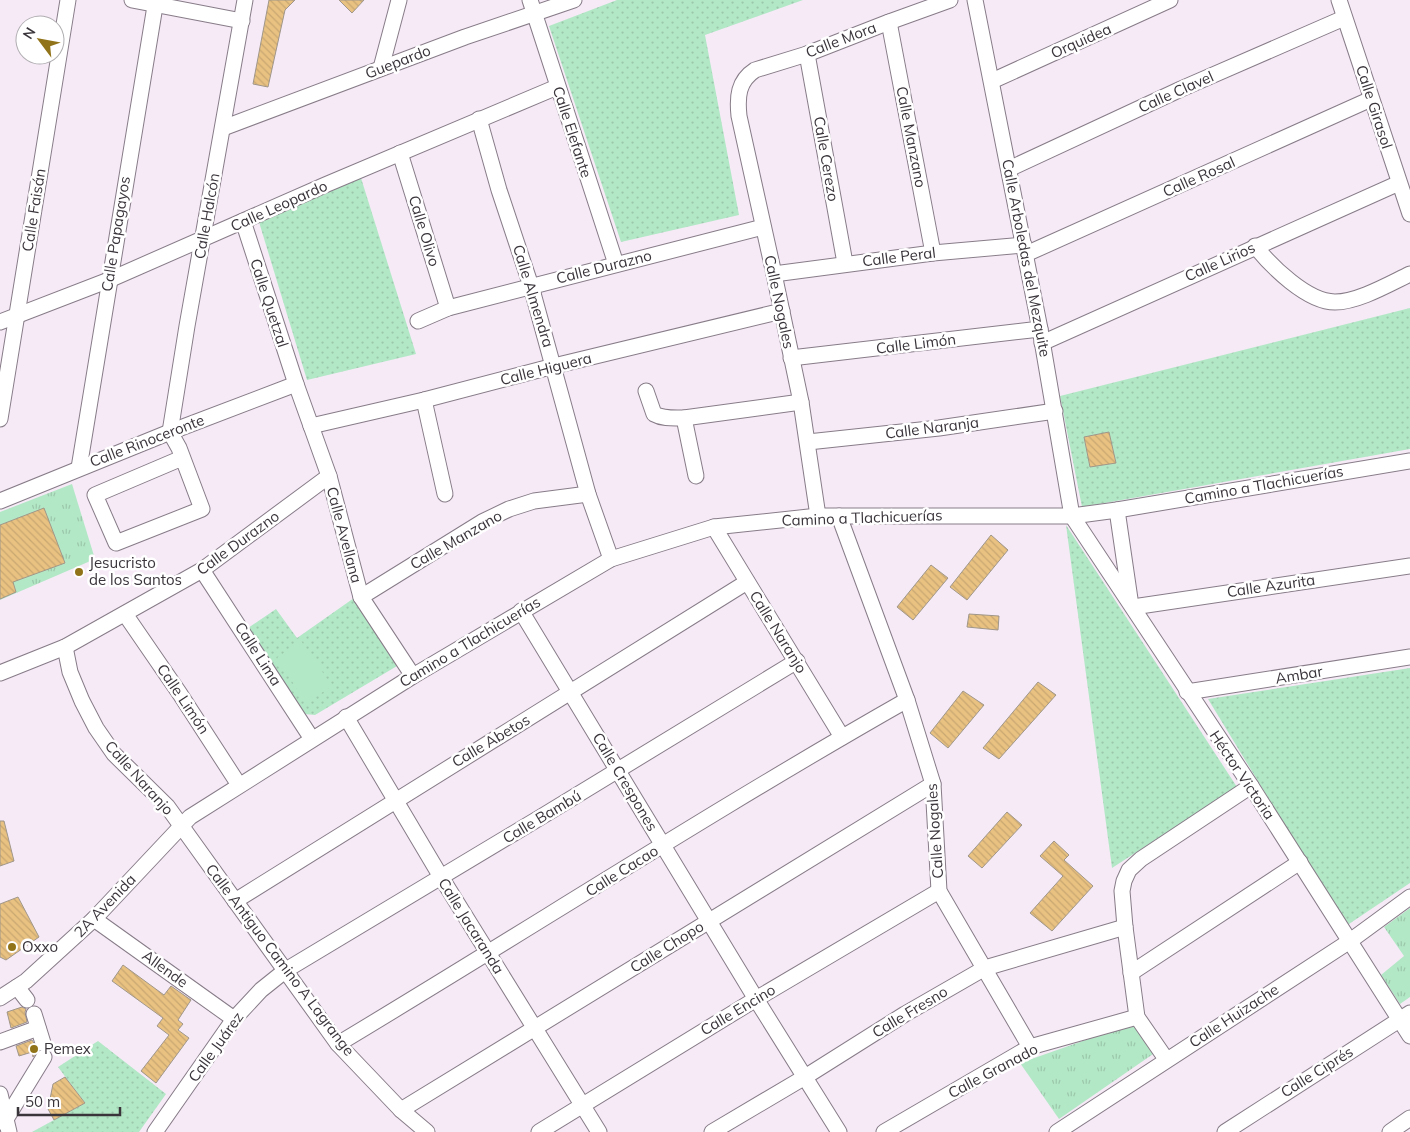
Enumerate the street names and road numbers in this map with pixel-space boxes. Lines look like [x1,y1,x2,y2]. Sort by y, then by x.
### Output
street label: Calle Mora [803,17,879,62]
street label: Orquidea [1048,19,1114,62]
street label: Guepardo [362,40,433,83]
street label: Calle Girasol [1352,63,1397,151]
street label: Calle Clavel [1135,66,1216,117]
street label: Calle Elefante [549,84,596,180]
street label: Calle Manzano [892,85,931,189]
street label: Calle Cerezo [810,115,843,203]
street label: Calle Rosal [1160,152,1238,201]
street label: Calle Arboledas del Mezquite [998,157,1055,358]
street label: Calle Faisán [18,167,49,253]
street label: Calle Halcón [190,171,223,260]
street label: Calle Papagayos [97,175,134,293]
street label: Calle Leopardo [227,176,330,235]
street label: Calle Olivo [405,193,444,269]
street label: Calle Lirios [1182,238,1258,285]
street label: Calle Almendra [509,242,558,349]
street label: Calle Peral [861,243,937,270]
street label: Calle Durazno [554,245,654,288]
street label: Calle Nogales [760,253,799,350]
street label: Calle Quetzal [246,256,293,350]
street label: Calle Limón [875,329,957,358]
street label: Calle Higuera [498,348,594,389]
street label: Calle Rinoceronte [87,410,207,471]
street label: Calle Naranja [884,412,980,443]
street label: Camino a Tlachicuerías [1183,461,1345,508]
street label: Calle Avellana [323,485,366,585]
street label: Camino a Tlachicuerías [781,505,943,530]
street label: Calle Durazno [193,506,283,579]
street label: Calle Manzano [406,506,505,574]
street label: Calle Azurita [1226,570,1316,601]
street label: Calle Naranjo [746,587,811,677]
street label: Camino a Tlachicuerías [396,592,544,691]
street label: Calle Lima [231,618,286,689]
street label: Calle Limón [153,660,214,737]
street label: Ambar [1274,661,1324,688]
street label: Calle Abetos [448,710,533,771]
street label: Héctor Victoria [1206,727,1279,823]
street label: Calle Crespones [589,729,662,834]
street label: Calle Naranjo [101,736,178,819]
street label: Calle Nogales [922,783,947,879]
street label: Calle Bambú [499,786,584,847]
street label: Calle Cacao [582,841,662,900]
street label: Calle Antiguo Camino A Lagrange [202,860,359,1059]
street label: 2A Avenida [70,870,140,941]
street label: Calle Jacaranda [434,874,509,977]
street label: Calle Chopo [626,916,707,977]
street label: Allende [139,946,192,992]
street label: Calle Encino [697,980,779,1039]
street label: Calle Huizache [1185,980,1282,1052]
street label: Calle Fresno [868,982,951,1042]
street label: Calle Juárez [184,1008,248,1085]
street label: Calle Granado [945,1039,1041,1102]
street label: Calle Ciprés [1277,1042,1357,1101]

